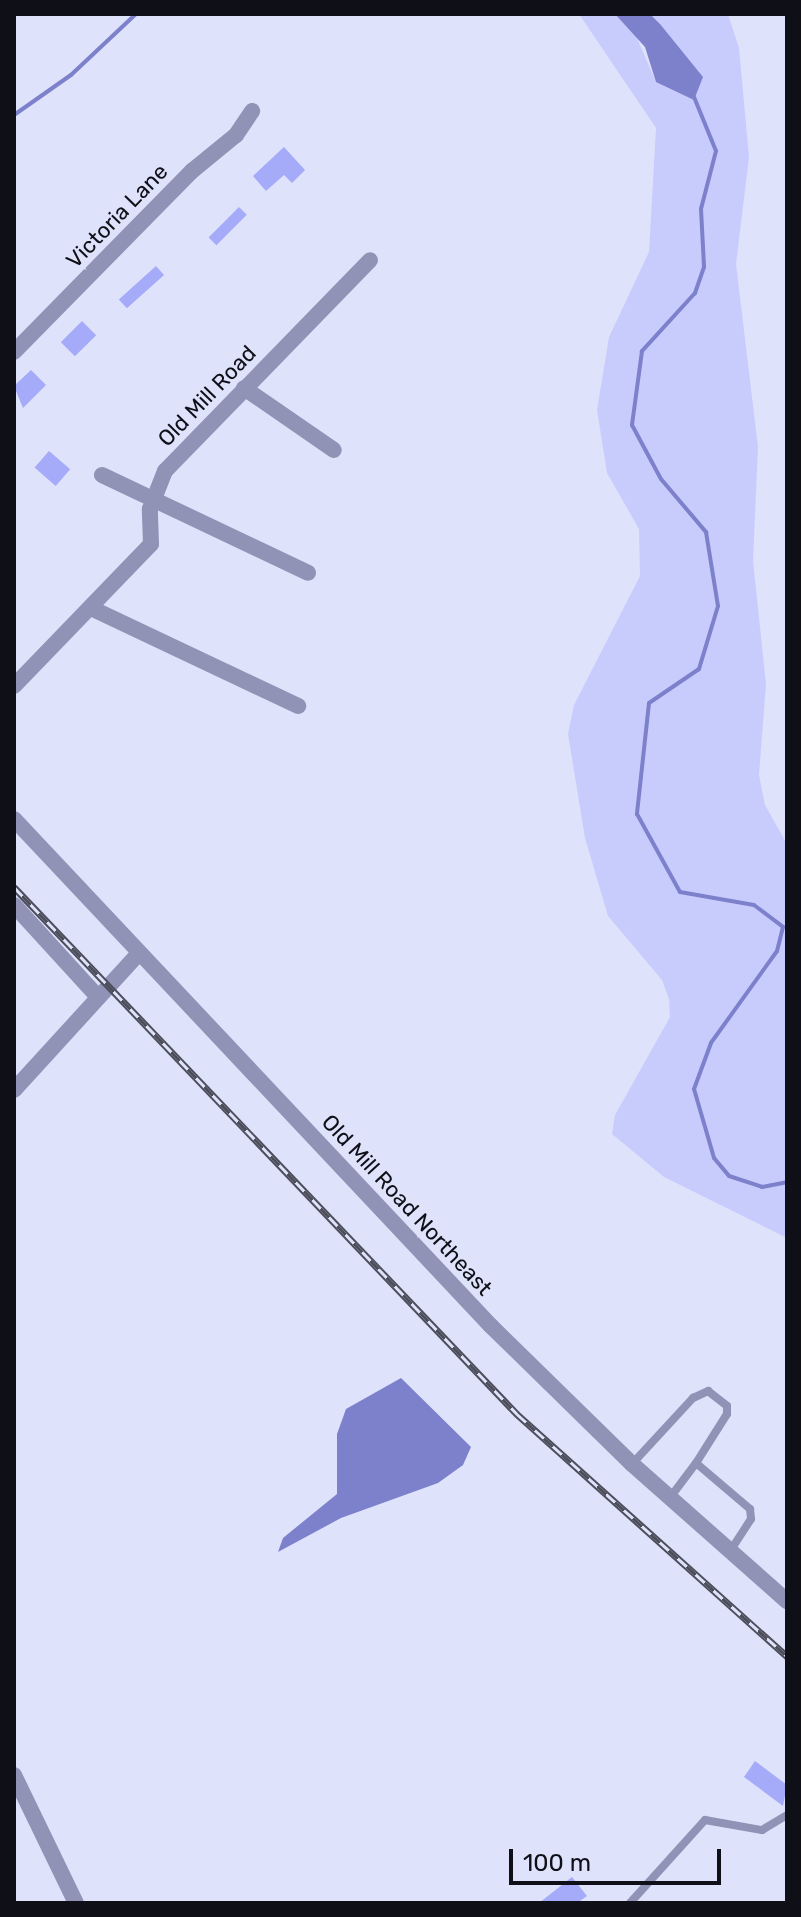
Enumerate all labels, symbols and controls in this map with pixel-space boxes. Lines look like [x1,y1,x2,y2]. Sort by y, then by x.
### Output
street label: Victoria Lane [61,158,173,274]
street label: Old Mill Road [152,340,262,452]
street label: Old Mill Road Northeast [316,1109,498,1301]
scale bar [513,1833,725,1883]
text: 100 m [523,1849,591,1877]

